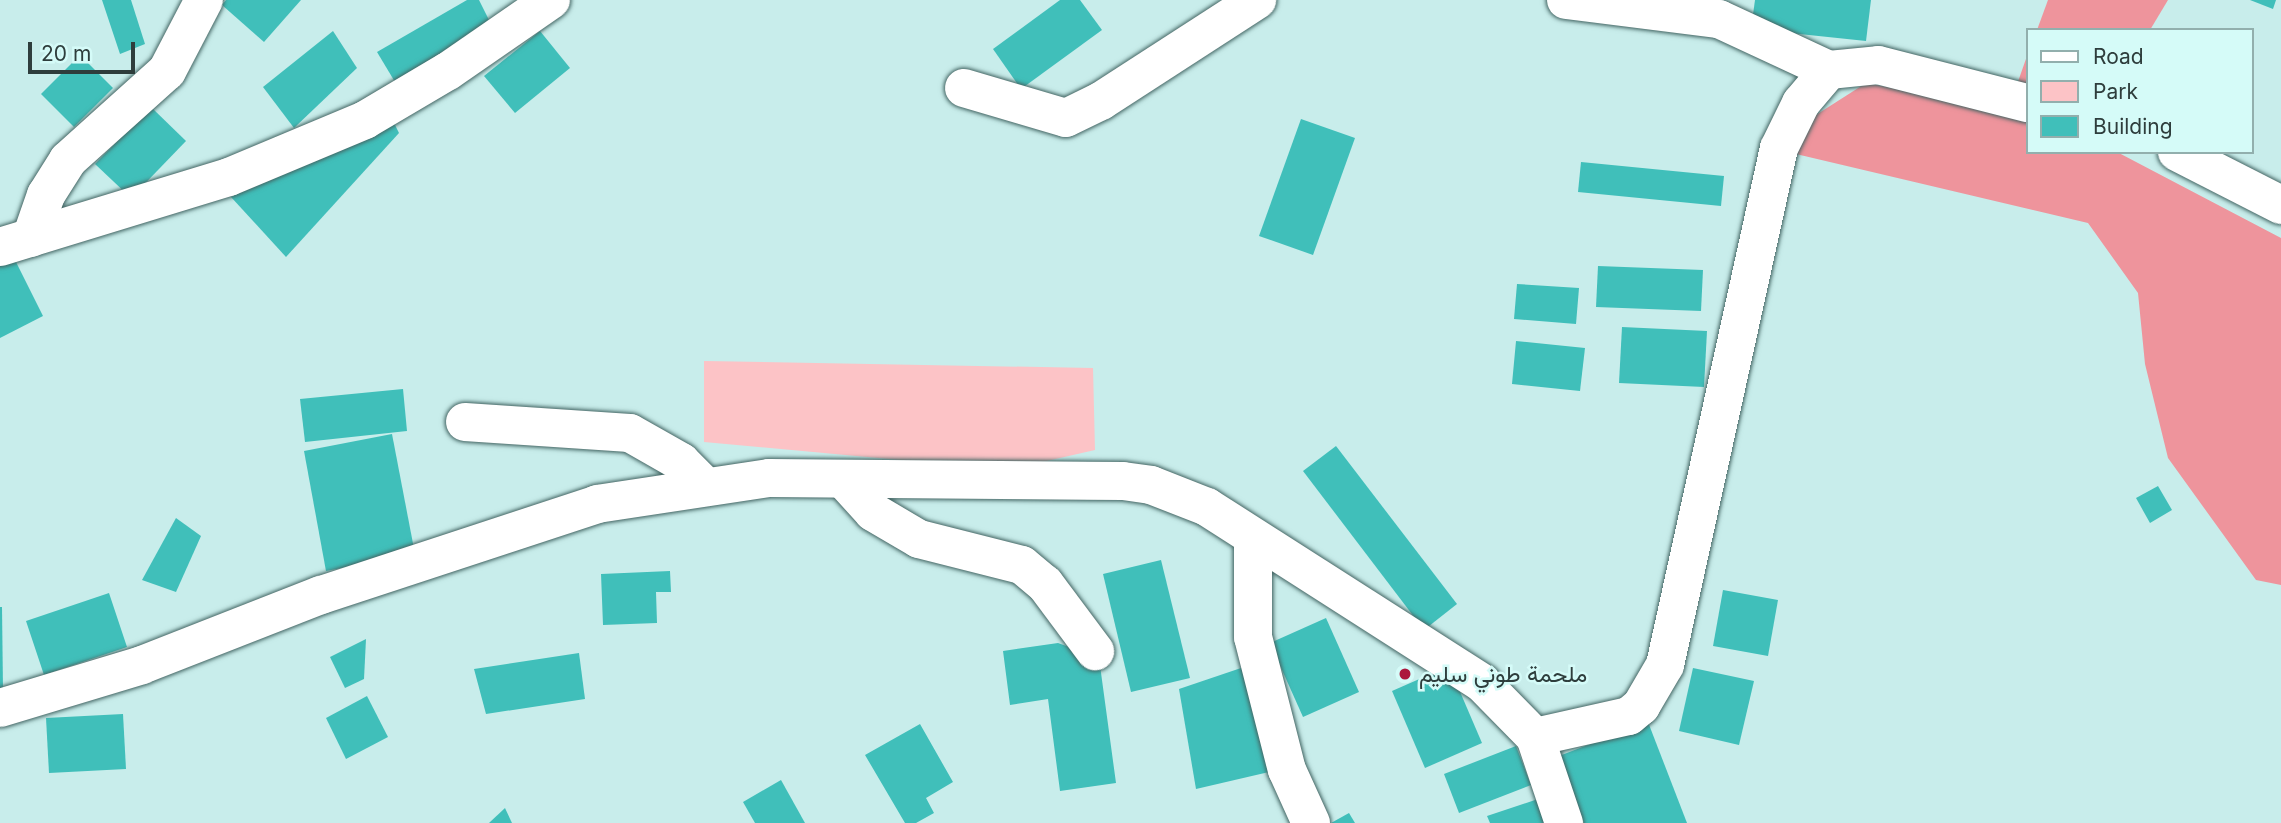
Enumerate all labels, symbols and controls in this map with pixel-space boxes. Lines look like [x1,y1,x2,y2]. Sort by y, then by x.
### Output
scale bar [32,28,138,72]
legend [2025,28,2253,154]
text: 20 m [41,41,91,66]
text: Road [2093,44,2144,69]
text: Park [2093,79,2138,104]
text: Building [2093,114,2173,139]
place label: ملحمة طوني سليم [1419,660,1587,688]
marker: ملحمة طوني سليم [1397,666,1413,682]

